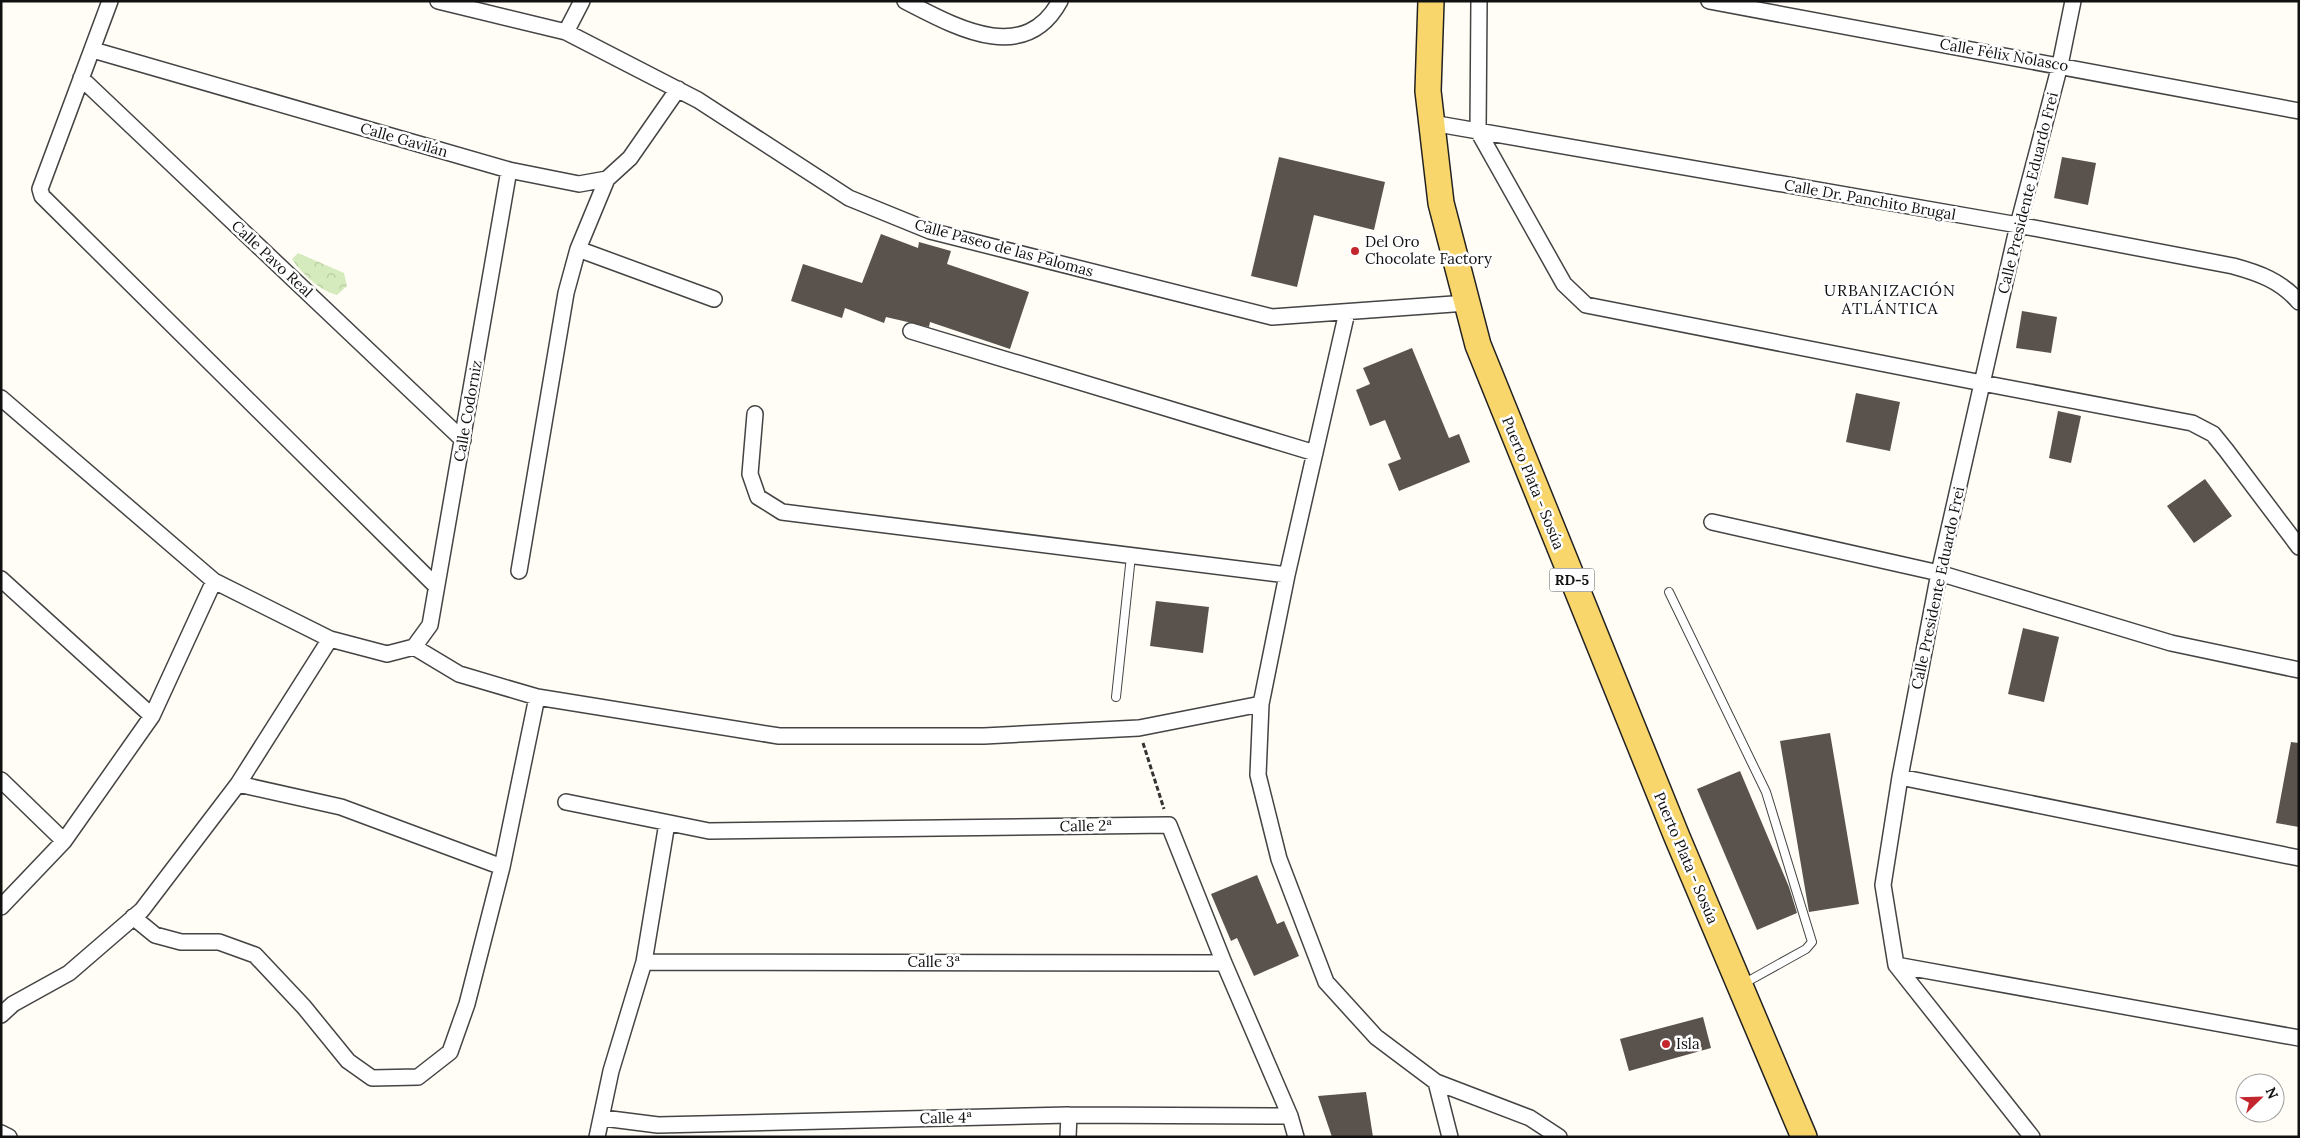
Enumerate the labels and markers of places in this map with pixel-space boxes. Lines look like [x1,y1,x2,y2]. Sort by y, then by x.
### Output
place label: Del Oro Chocolate Factory [1365,232,1492,268]
marker: Del Oro Chocolate Factory [1349,245,1361,257]
place label: Isla [1676,1034,1700,1053]
marker: Isla [1660,1038,1672,1050]

